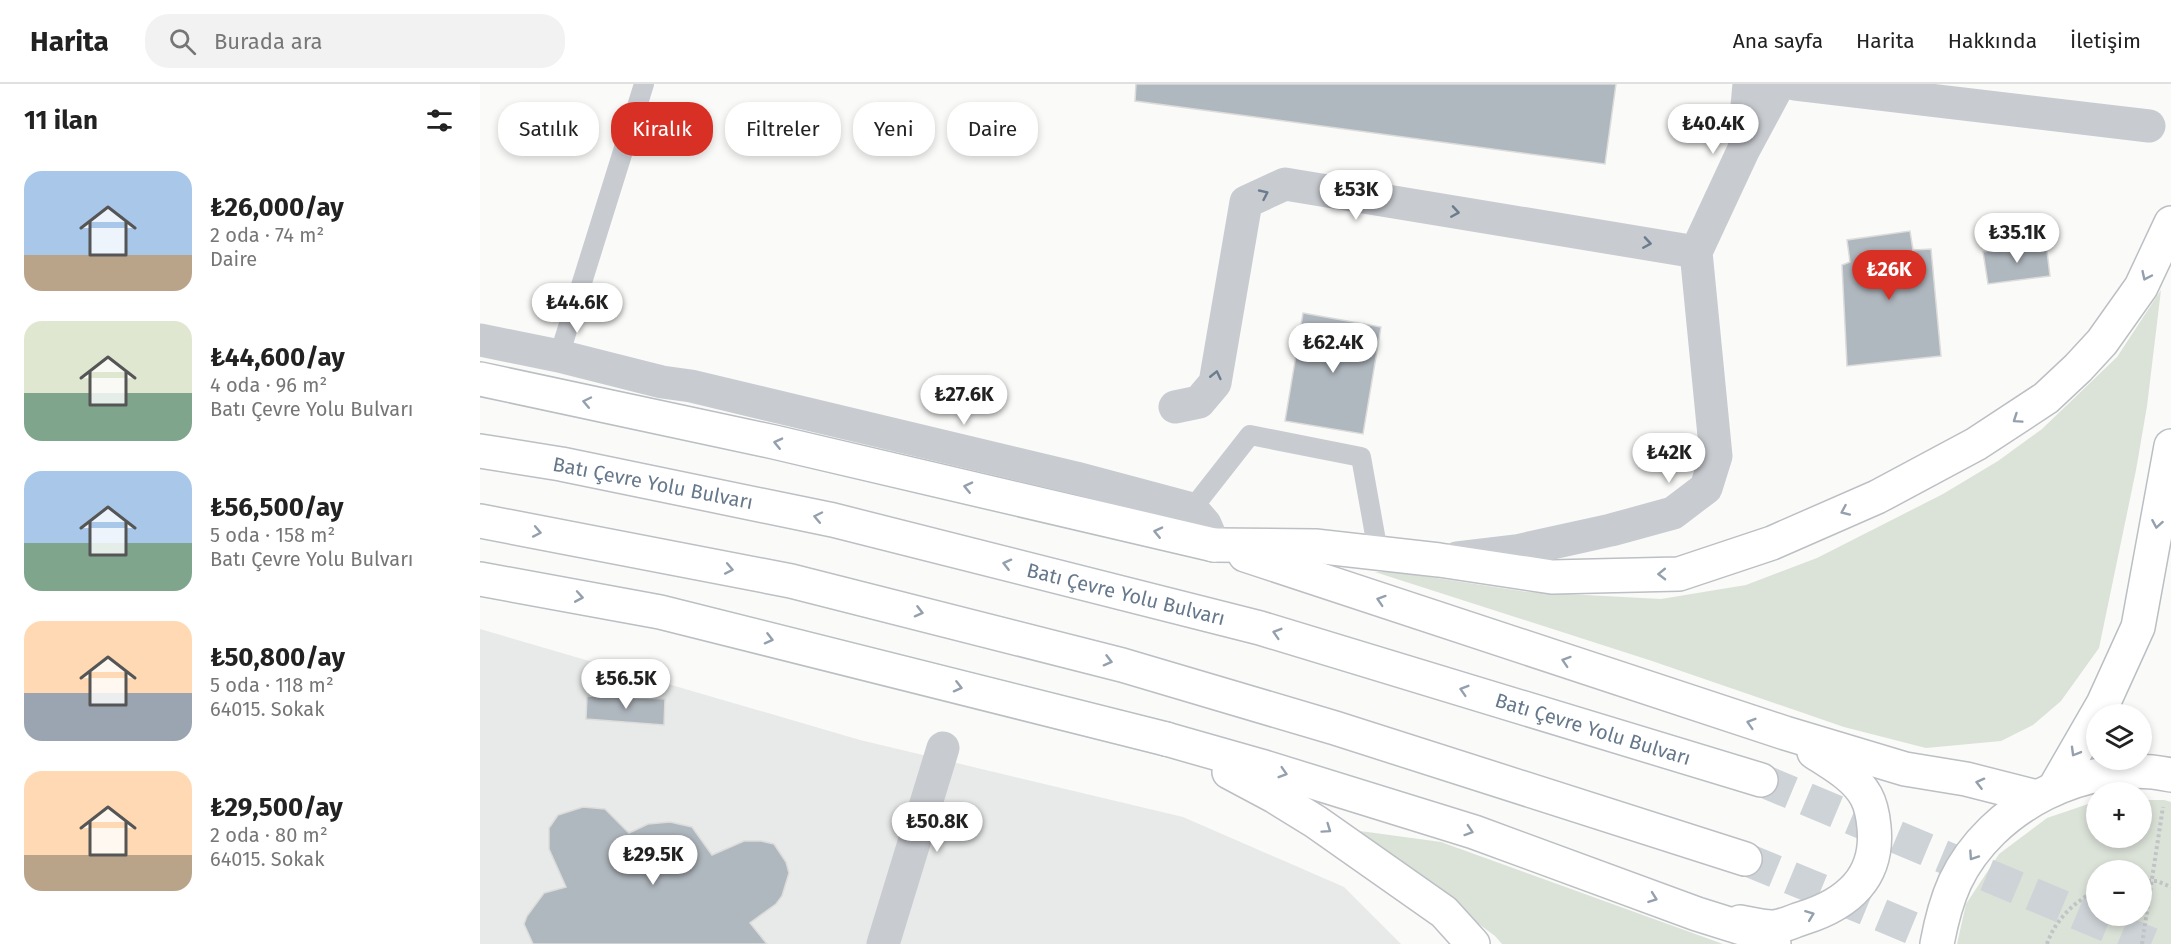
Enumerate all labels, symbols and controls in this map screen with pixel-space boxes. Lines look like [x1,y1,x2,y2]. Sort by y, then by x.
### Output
search box [145,14,565,68]
text: Harita [30,25,109,58]
icon: search [166,25,199,58]
text: Burada ara [214,28,322,55]
text: Ana sayfa [1733,28,1823,54]
text: Harita [1856,28,1915,54]
text: Hakkında [1948,28,2037,54]
text: İletişim [2070,28,2141,54]
chip: Satılık [498,102,599,156]
chip: Kiralık [611,102,713,156]
chip: Filtreler [725,102,841,156]
chip: Yeni [853,102,935,156]
chip: Daire [947,102,1038,156]
icon: filters [423,104,456,137]
pin: ₺40.4K [1664,104,1762,155]
text: 11 ilan [24,105,98,136]
text: ₺40.4K [1682,111,1744,135]
pin: ₺53K [1320,170,1392,221]
text: ₺53K [1334,177,1378,201]
one-way arrow [1258,189,1269,201]
text: ₺26,000/ay [210,192,344,223]
icon: home [72,195,144,267]
one-way arrow [1450,205,1459,217]
pin: ₺35.1K [1968,213,2066,264]
text: ₺35.1K [1988,220,2046,244]
text: 2 oda · 74 m² [210,223,324,247]
one-way arrow [1642,237,1652,249]
text: Daire [210,247,257,271]
pin: ₺26K [1853,250,1925,301]
text: ₺26K [1866,257,1912,281]
one-way arrow [2142,269,2154,280]
pin: ₺44.6K [528,283,626,334]
text: ₺44.6K [546,290,608,314]
pin: ₺62.4K [1284,323,1382,374]
text: ₺62.4K [1303,330,1364,354]
text: ₺44,600/ay [210,342,345,373]
icon: home [72,345,144,417]
one-way arrow [1209,370,1222,380]
text: 4 oda · 96 m² [210,373,327,397]
pin: ₺27.6K [915,375,1013,426]
text: ₺27.6K [934,382,994,406]
one-way arrow [582,396,592,409]
text: Batı Çevre Yolu Bulvarı [210,397,414,421]
one-way arrow [2012,412,2023,423]
pin: ₺42K [1633,433,1705,484]
one-way arrow [773,437,783,450]
text: ₺42K [1646,440,1692,464]
street label: Batı Çevre Yolu Bulvarı [551,452,755,515]
one-way arrow [963,481,973,494]
text: ₺56,500/ay [210,492,343,523]
icon: home [72,495,144,567]
one-way arrow [1841,504,1852,516]
one-way arrow [813,511,823,524]
one-way arrow [2151,519,2164,529]
text: 5 oda · 158 m² [210,523,335,547]
one-way arrow [532,525,542,538]
one-way arrow [1153,526,1163,539]
text: Batı Çevre Yolu Bulvarı [210,547,414,571]
street label: Batı Çevre Yolu Bulvarı [1024,558,1228,631]
one-way arrow [1002,559,1013,571]
one-way arrow [724,563,733,575]
one-way arrow [1657,568,1666,580]
one-way arrow [574,590,584,603]
one-way arrow [1376,595,1387,607]
one-way arrow [914,605,924,618]
one-way arrow [1272,628,1283,640]
one-way arrow [764,632,774,645]
text: ₺50,800/ay [210,642,345,673]
icon: home [72,645,144,717]
one-way arrow [1102,654,1113,666]
one-way arrow [1561,656,1572,669]
pin: ₺56.5K [577,659,675,710]
text: ₺56.5K [595,666,657,690]
text: 5 oda · 118 m² [210,673,334,697]
one-way arrow [953,679,963,692]
one-way arrow [1459,685,1470,697]
street label: Batı Çevre Yolu Bulvarı [1492,688,1694,771]
text: 64015. Sokak [210,697,324,721]
map controls [2086,704,2152,926]
button: layers [2086,704,2152,770]
one-way arrow [1746,717,1757,730]
one-way arrow [2071,746,2083,756]
one-way arrow [1277,766,1288,778]
one-way arrow [1975,777,1985,790]
button: + [2086,782,2152,848]
text: ₺29,500/ay [210,792,343,823]
icon: home [72,795,144,867]
pin: ₺50.8K [888,802,986,853]
text: ₺50.8K [906,809,968,833]
one-way arrow [1321,822,1332,833]
text: 2 oda · 80 m² [210,823,328,847]
one-way arrow [1463,824,1474,836]
pin: ₺29.5K [604,835,702,886]
text: ₺29.5K [623,842,683,866]
text: 64015. Sokak [210,847,324,871]
one-way arrow [1968,850,1980,860]
button: − [2086,860,2152,926]
one-way arrow [1647,890,1657,903]
one-way arrow [1803,910,1814,922]

